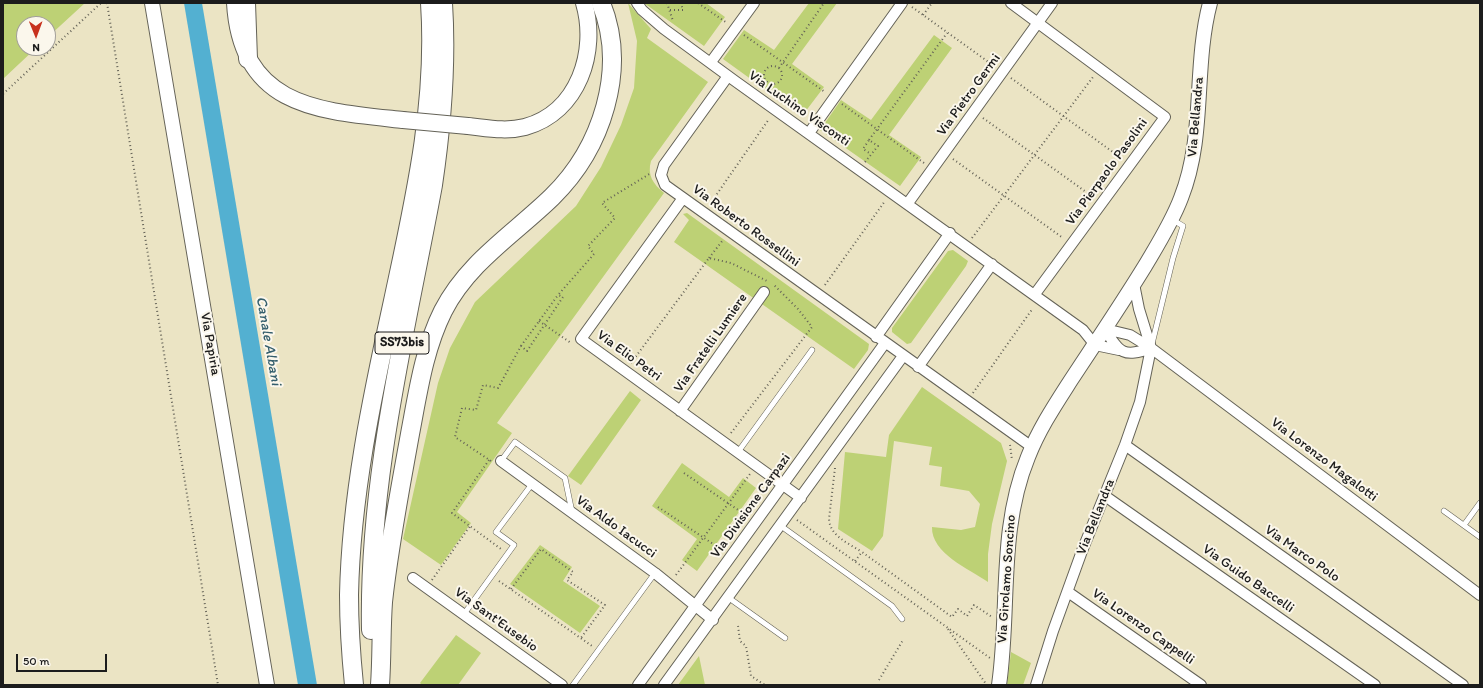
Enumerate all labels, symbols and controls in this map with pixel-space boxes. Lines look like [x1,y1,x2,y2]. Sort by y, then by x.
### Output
north arrow [16,16,56,56]
text: N [32,41,40,54]
street label: Via Pietro Germi [934,51,1004,139]
street label: Via Luchino Visconti [745,68,853,150]
street label: Via Bellandra [1184,76,1208,158]
street label: Via Pierpaolo Pasolini [1062,115,1152,229]
street label: Via Roberto Rossellini [689,181,803,271]
street label: Via Fratelli Lumiere [671,290,751,396]
water label: Canale Albani [251,295,285,387]
street label: Via Papiria [196,311,224,377]
street label: Via Elio Petri [593,327,665,385]
road number: SS73bis [375,332,429,354]
street label: Via Lorenzo Magalotti [1267,414,1381,506]
street label: Via Divisione Carpazi [707,450,795,562]
street label: Via Bellandra [1073,476,1119,558]
street label: Via Aldo Iacucci [572,492,660,562]
street label: Via Girolamo Soncino [994,514,1020,644]
street label: Via Marco Polo [1261,522,1343,586]
street label: Via Guido Baccelli [1199,541,1297,617]
street label: Via Sant'Eusebio [451,584,541,656]
street label: Via Lorenzo Cappelli [1089,585,1197,669]
scale bar [18,646,109,672]
text: 50 m [23,654,49,668]

